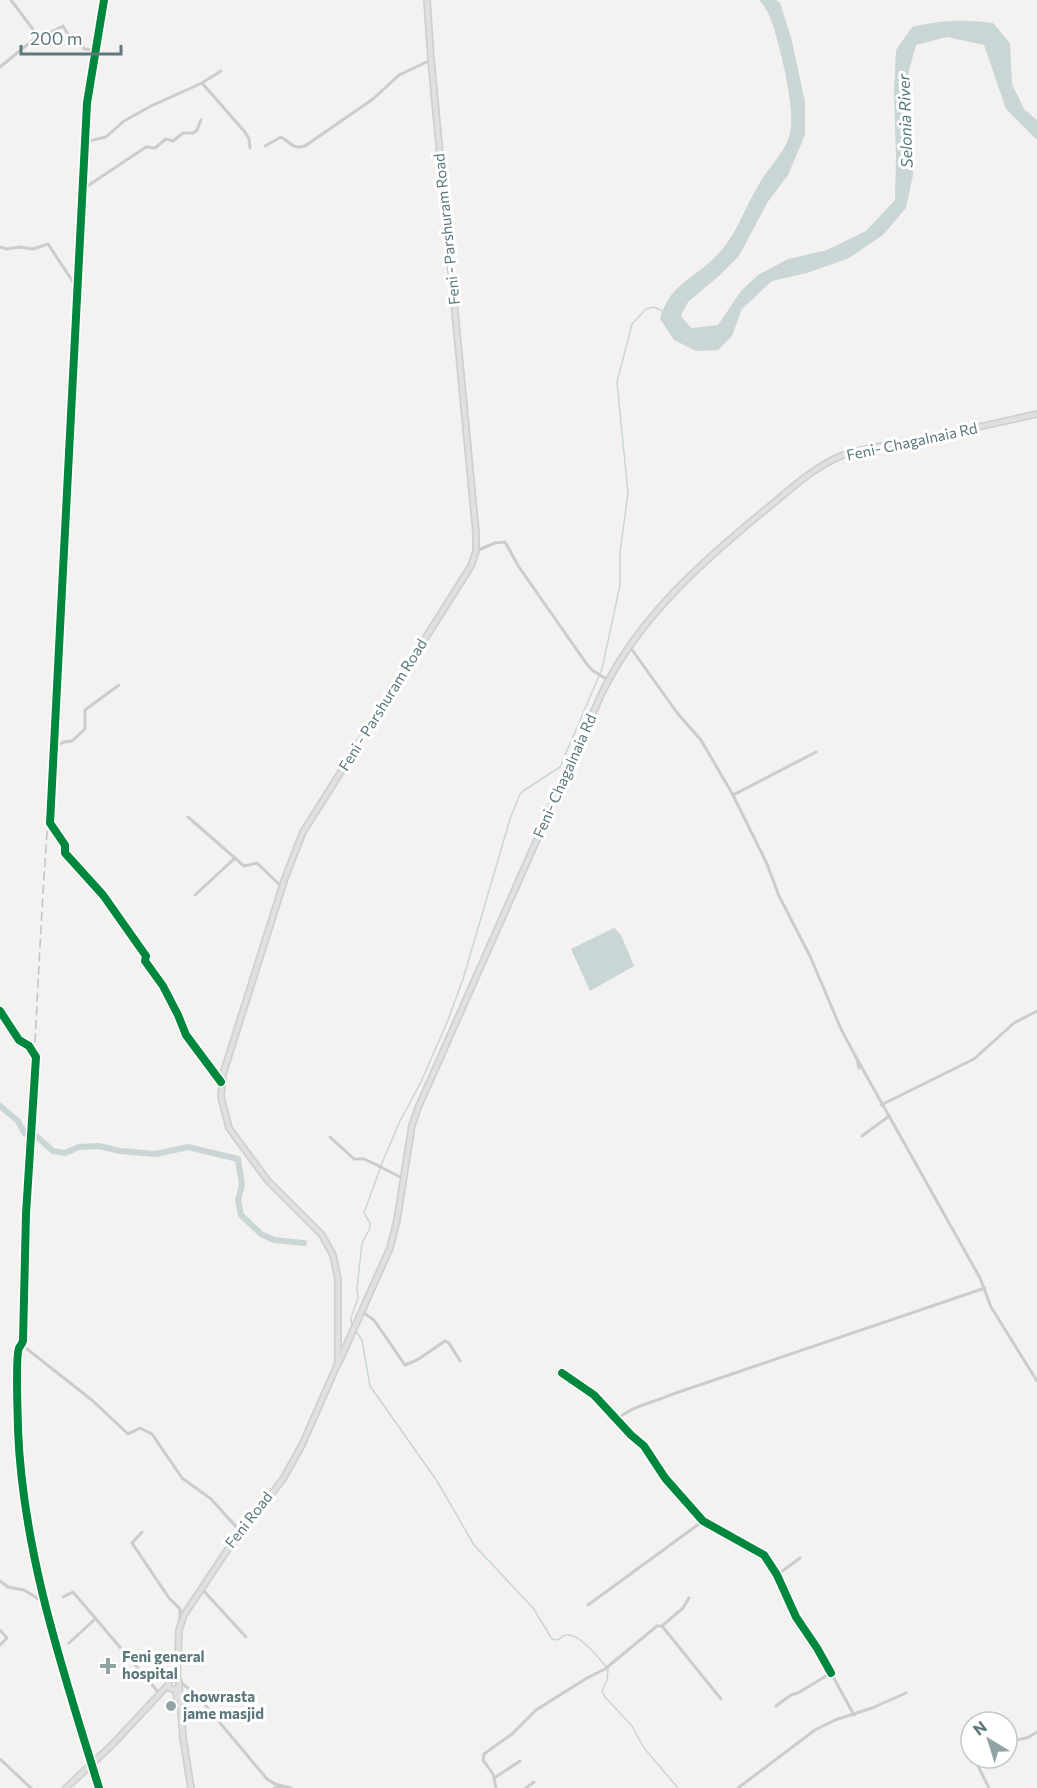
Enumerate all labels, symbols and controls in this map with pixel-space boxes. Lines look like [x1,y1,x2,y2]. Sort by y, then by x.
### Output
scale bar [21,18,122,56]
text: 200 m [30,27,83,49]
water label: Selonia River [893,73,916,168]
street label: Feni - Parshuram Road [429,152,463,306]
street label: Feni- Chagalnaia Rd [845,418,979,464]
street label: Feni - Parshuram Road [334,635,430,774]
street label: Feni- Chagalnaia Rd [529,711,599,840]
street label: Feni Road [221,1488,276,1551]
place label: Feni general hospital [122,1647,205,1682]
marker: Feni general hospital [99,1657,117,1675]
place label: chowrasta jame masjid [182,1687,264,1722]
marker: chowrasta jame masjid [164,1699,178,1713]
north arrow [959,1710,1019,1770]
text: N [969,1717,990,1739]

